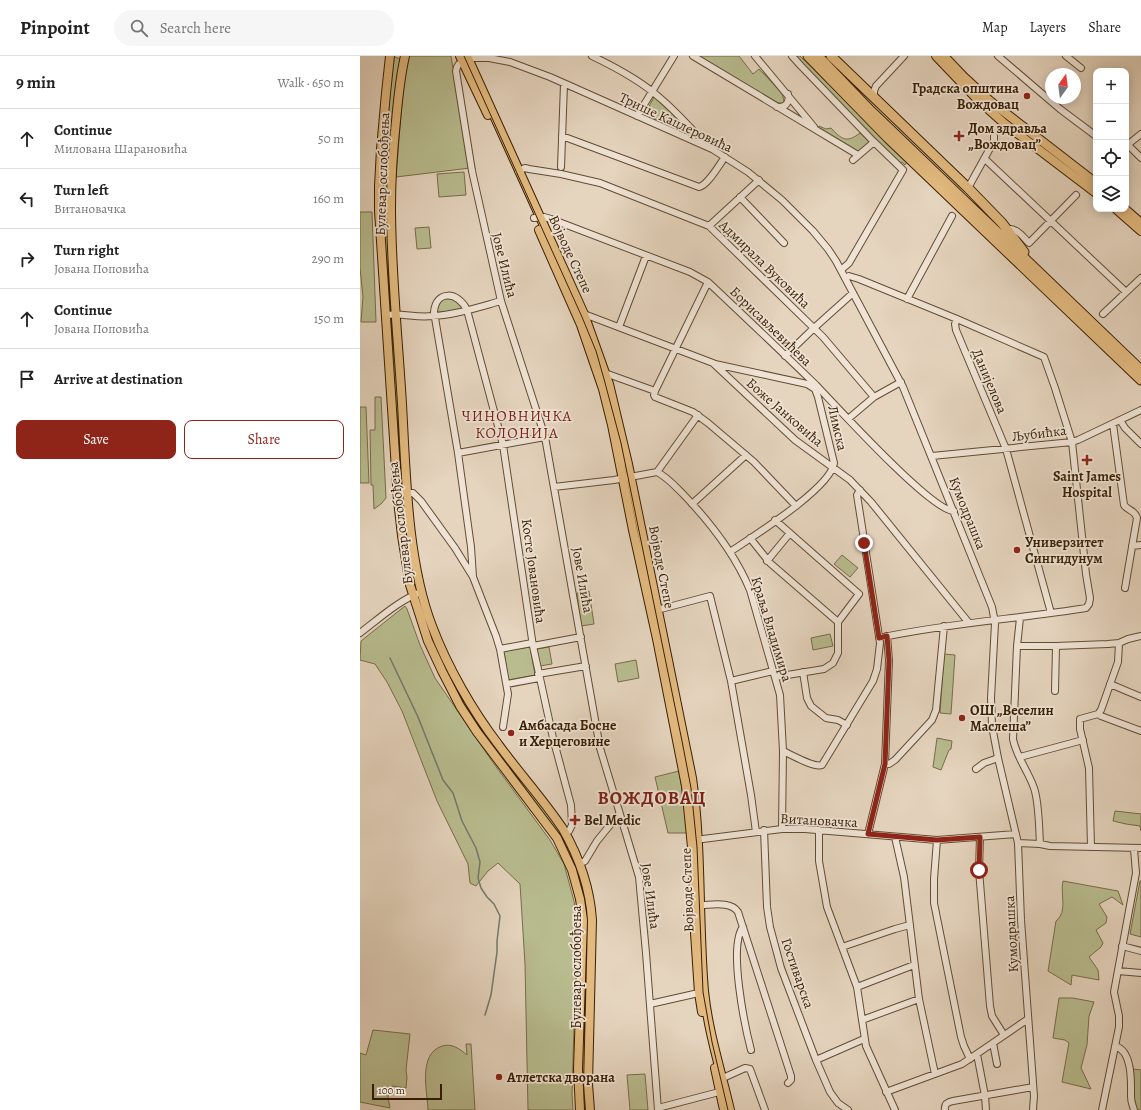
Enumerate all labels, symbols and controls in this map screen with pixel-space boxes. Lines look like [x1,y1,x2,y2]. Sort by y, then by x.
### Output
search box [114,10,394,46]
text: Pinpoint [20,15,90,41]
icon: search [128,17,150,39]
text: Search here [160,18,231,38]
text: Map [982,18,1008,37]
text: Layers [1030,18,1066,37]
text: Share [1088,18,1121,37]
north arrow [1045,68,1081,104]
map controls [1093,68,1129,212]
button: + [1093,68,1129,104]
text: 9 min [16,71,56,94]
text: Walk · 650 m [278,74,344,91]
place label: Градска општина Вождовац [912,79,1019,114]
street label: Трише Кацлеровића [616,88,736,157]
marker: Градска општина Вождовац [1022,91,1032,101]
button: − [1093,104,1129,140]
street label: Булевар ослобођења [371,111,394,236]
place label: Дом здравља „Вождовац” [968,119,1047,154]
text: Continue [54,120,112,140]
icon: ahead [16,128,38,150]
text: 50 m [318,130,344,147]
marker: Дом здравља „Вождовац” [953,130,965,142]
text: Милована Шарановића [54,140,187,157]
button: locate [1093,140,1129,176]
button: layers [1093,176,1129,212]
text: Turn left [54,180,109,200]
icon: left [16,188,38,210]
text: 160 m [313,190,344,207]
text: Витановачка [54,200,126,217]
street label: Војводе Степе [544,212,597,296]
street label: Адмирала Вуковића [714,215,815,313]
street label: Јове Илића [487,231,522,300]
text: Turn right [54,240,119,260]
icon: right [16,248,38,270]
text: 290 m [312,250,344,267]
text: Јована Поповића [54,260,149,277]
street label: Борисављевићева [725,282,816,371]
text: Continue [54,300,112,320]
icon: ahead [16,308,38,330]
text: 150 m [314,310,344,327]
text: Јована Поповића [54,320,149,337]
street label: Данијелова [967,346,1012,417]
icon: arrive [16,368,38,390]
text: Arrive at destination [54,369,183,389]
street label: Боже Јанковића [742,374,828,451]
street label: Лимска [823,404,852,453]
district label: ЧИНОВНИЧКА КОЛОНИЈА [462,406,572,443]
button: Save [16,420,176,459]
button: Share [184,420,344,459]
street label: Љубићка [1011,421,1068,446]
marker: Saint James Hospital [1081,454,1093,466]
street label: Булевар ослобођења [383,460,417,585]
place label: Saint James Hospital [1053,467,1121,502]
street label: Кумодрашка [944,474,991,553]
street label: Косте Јовановића [517,518,550,625]
street label: Војводе Степе [644,524,679,610]
place label: Универзитет Сингидунум [1025,533,1104,568]
route end [855,534,873,552]
marker: Универзитет Сингидунум [1012,545,1022,555]
street label: Јове Илића [567,546,598,615]
street label: Краља Владимира [747,574,797,685]
place label: ОШ „Веселин Маслеша” [970,701,1054,736]
marker: ОШ „Веселин Маслеша” [957,713,967,723]
place label: Амбасада Босне и Херцеговине [518,716,617,751]
marker: Амбасада Босне и Херцеговине [506,728,516,738]
district label: ВОЖДОВАЦ [598,786,706,810]
street label: Витановачка [780,809,859,832]
place label: Bel Medic [584,811,641,830]
marker: Bel Medic [569,814,581,826]
street label: Војводе Степе [677,848,698,932]
route start [970,861,988,879]
street label: Јове Илића [636,862,665,931]
street label: Кумодрашка [1000,895,1023,973]
street label: Булевар ослобођења [567,905,586,1029]
street label: Гостиварска [777,935,819,1011]
place label: Атлетска дворана [506,1068,615,1087]
marker: Атлетска дворана [494,1072,504,1082]
scale bar [372,1082,442,1101]
text: 100 m [378,1083,405,1098]

